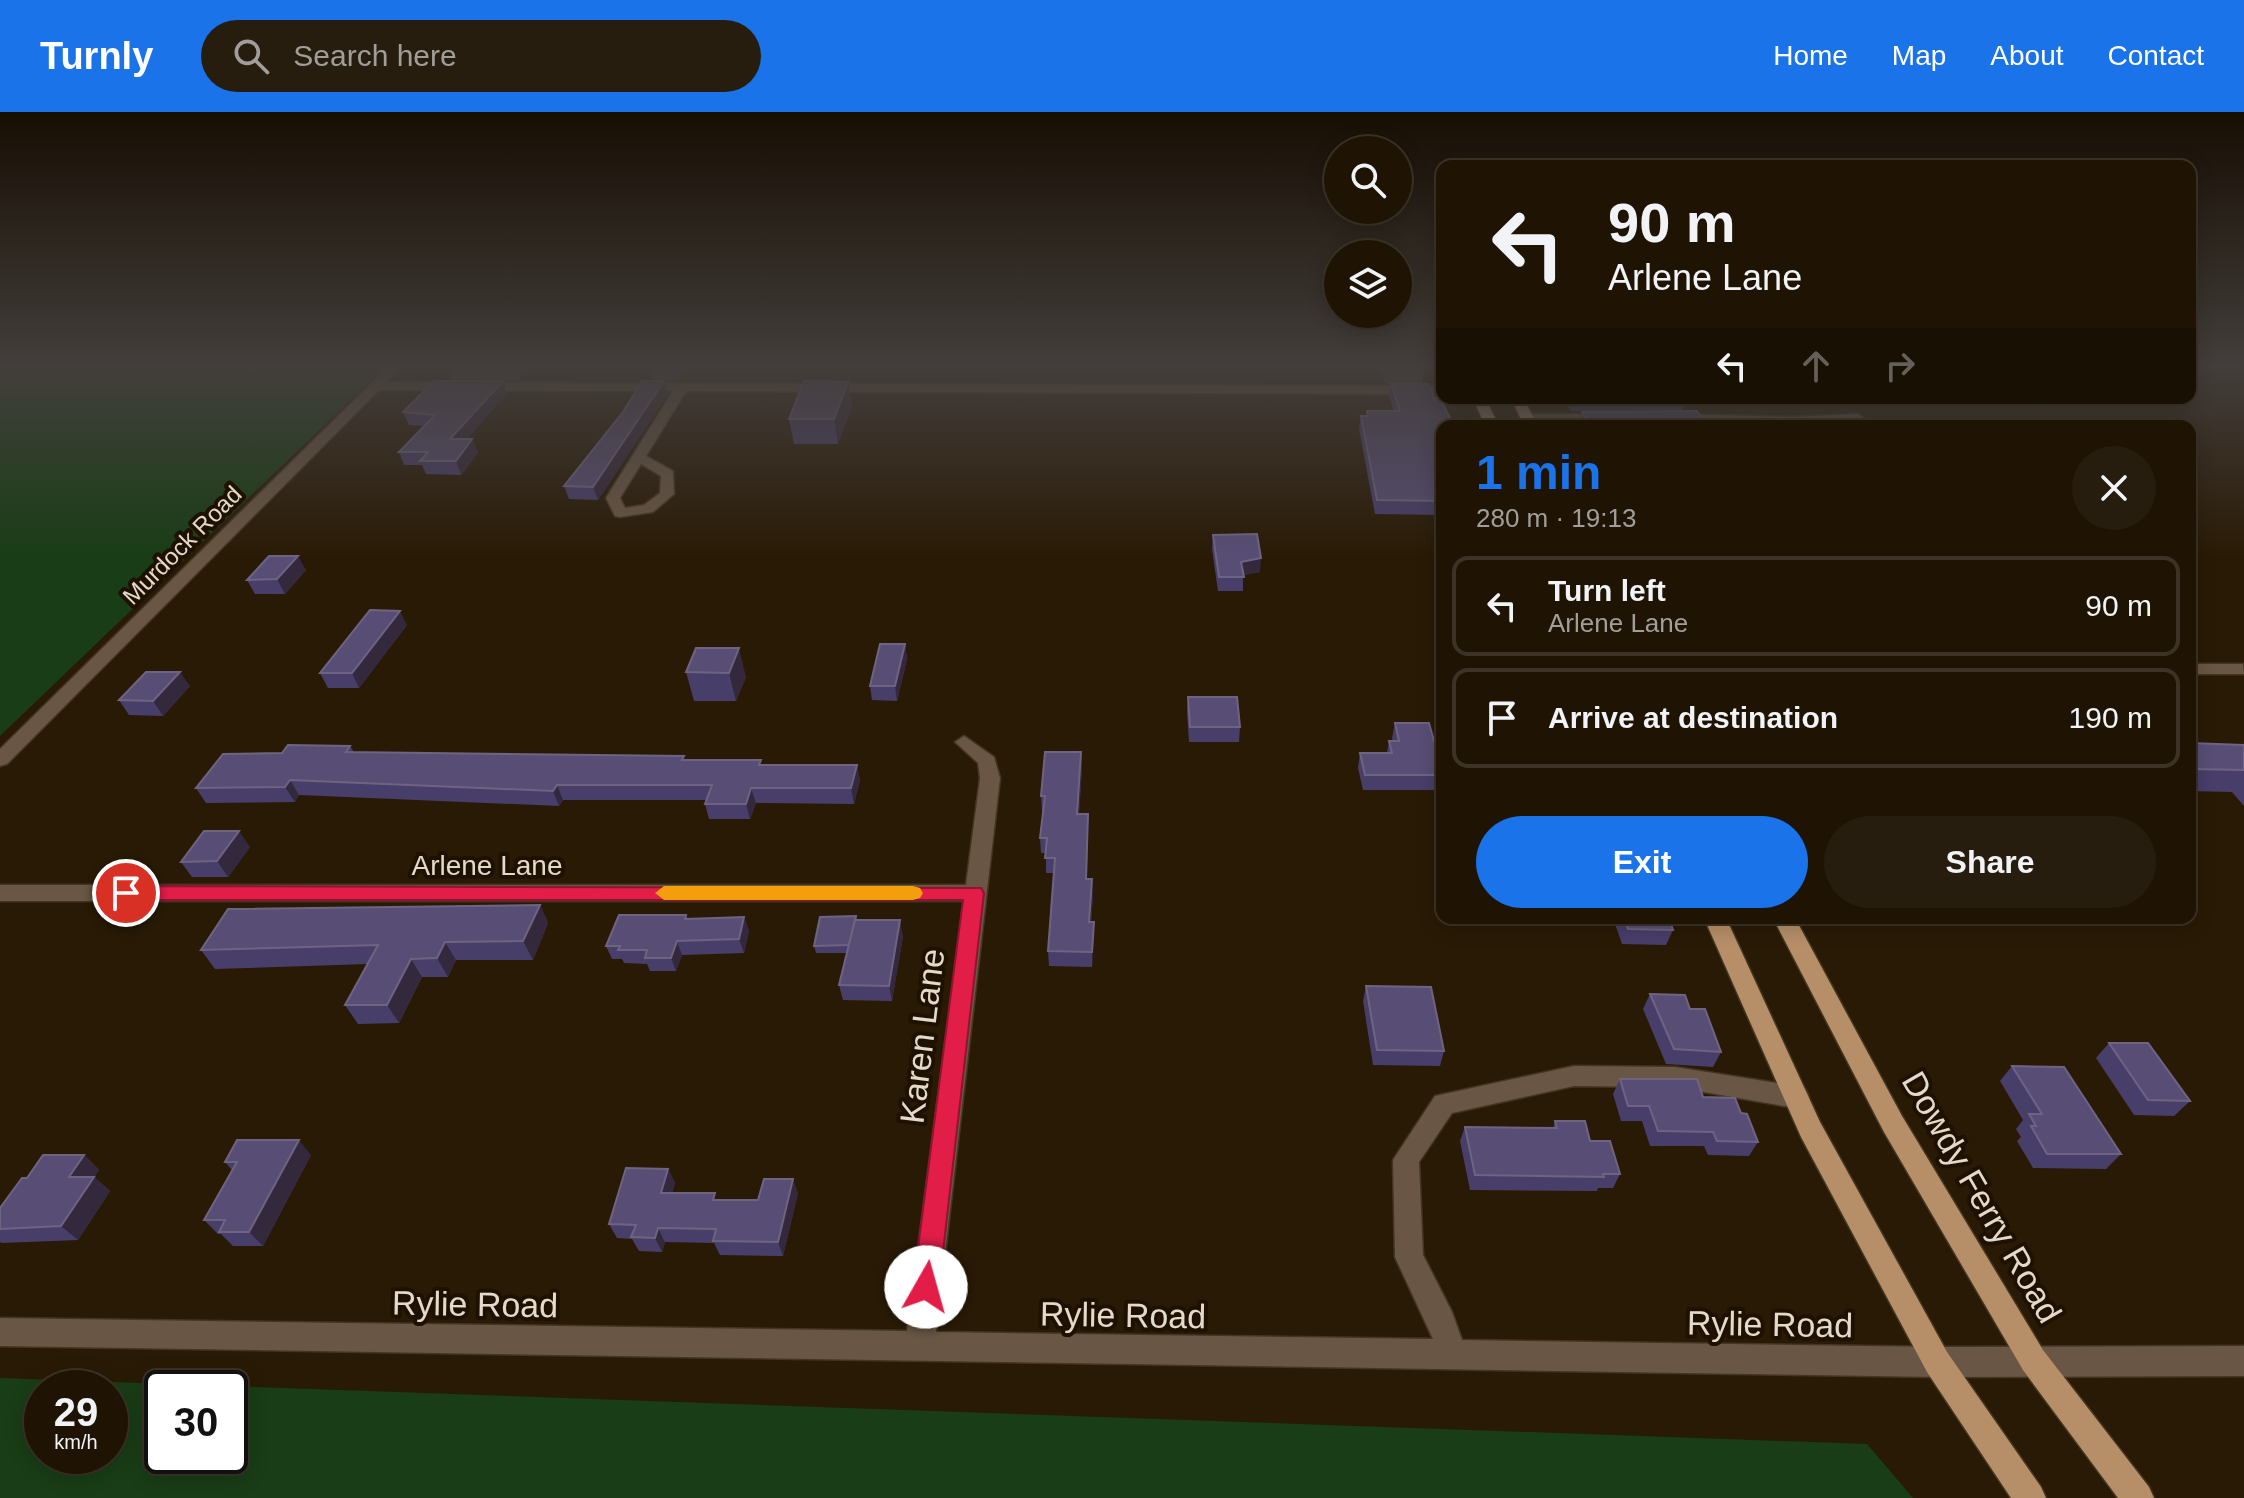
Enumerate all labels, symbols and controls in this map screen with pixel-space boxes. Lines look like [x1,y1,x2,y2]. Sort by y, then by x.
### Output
search box [201,20,761,92]
icon: search [229,34,273,78]
text: Turnly [40,35,153,77]
text: Search here [293,39,457,72]
text: Home [1773,40,1848,71]
text: Map [1892,40,1946,71]
text: About [1990,40,2064,71]
text: Contact [2108,40,2204,71]
map controls [1324,136,1412,328]
button: search [1324,136,1412,224]
text: 90 m [1608,191,1736,254]
icon: left [1476,192,1580,296]
button: layers [1324,240,1412,328]
text: Arlene Lane [1608,257,1802,298]
icon: left [1710,344,1754,388]
icon: ahead [1794,344,1838,388]
icon: right [1878,344,1922,388]
text: 1 min [1476,446,1601,499]
button: close [2072,446,2156,530]
street label: Murdock Road [117,480,247,610]
text: 280 m · 19:13 [1476,503,1636,533]
text: Turn left [1548,574,1666,607]
icon: left [1480,584,1524,628]
text: 90 m [2085,589,2152,622]
text: Arlene Lane [1548,608,1688,638]
icon: arrive [1480,696,1524,740]
text: Arrive at destination [1548,701,1838,734]
text: 190 m [2069,701,2152,734]
button: Exit [1476,816,1808,908]
button: Share [1824,816,2156,908]
street label: Arlene Lane [411,850,563,881]
pin [92,859,160,927]
icon: arrive [104,871,148,915]
street label: Karen Lane [892,946,952,1126]
street label: Dowdy Ferry Road [1895,1065,2069,1329]
position arrow [884,1245,968,1329]
street label: Rylie Road [392,1284,558,1324]
street label: Rylie Road [1040,1295,1206,1335]
street label: Rylie Road [1687,1304,1853,1344]
speed limit sign: 30 [144,1370,248,1474]
text: 29 [54,1390,98,1434]
text: km/h [54,1431,98,1453]

